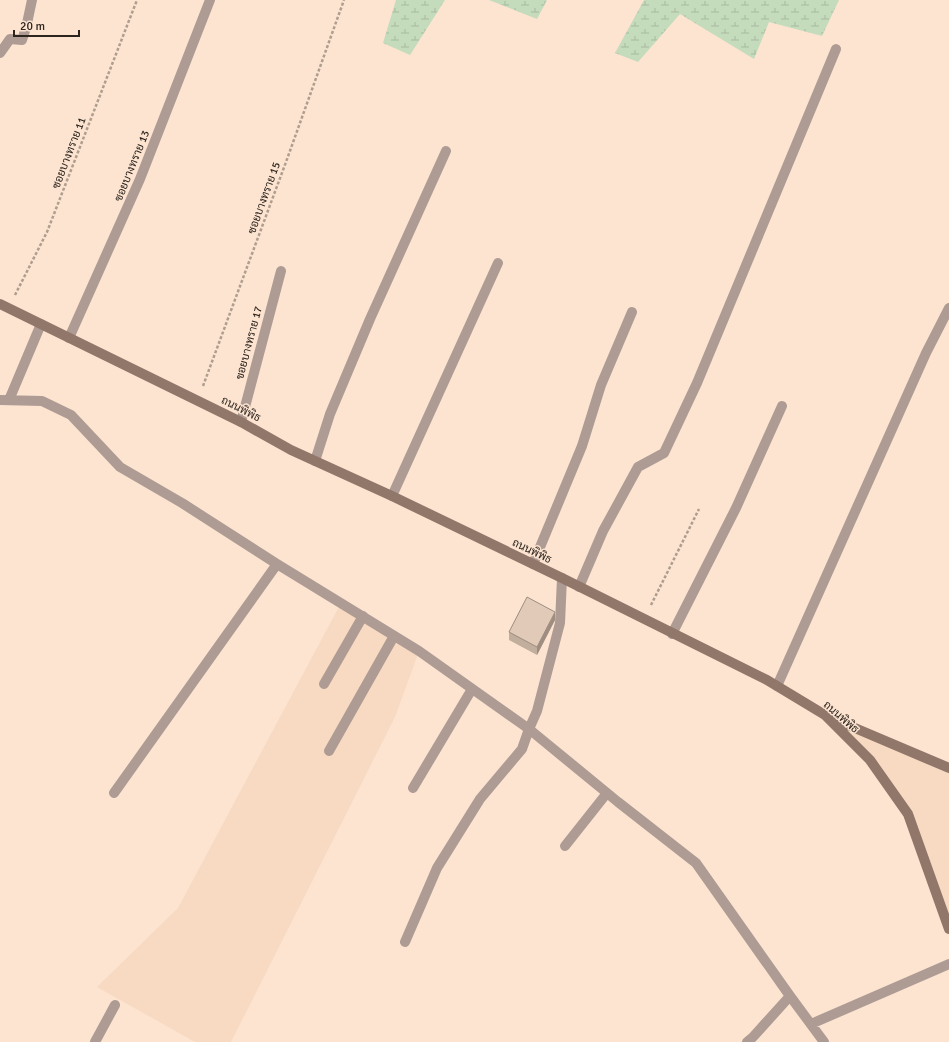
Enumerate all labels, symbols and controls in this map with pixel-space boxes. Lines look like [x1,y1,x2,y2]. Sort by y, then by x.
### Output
scale bar [14,12,79,38]
text: 20 m [20,19,45,34]
street label: ซอยบางทราย 11 [49,115,89,191]
street label: ซอยบางทราย 13 [112,129,152,203]
street label: ซอยบางทราย 15 [245,160,283,236]
street label: ขอยบางทราย 17 [233,305,265,381]
street label: ถนนพิพิธ [219,394,263,424]
street label: ถนนพิพิธ [510,536,554,566]
street label: ถนนพิพิธ [821,698,861,736]

